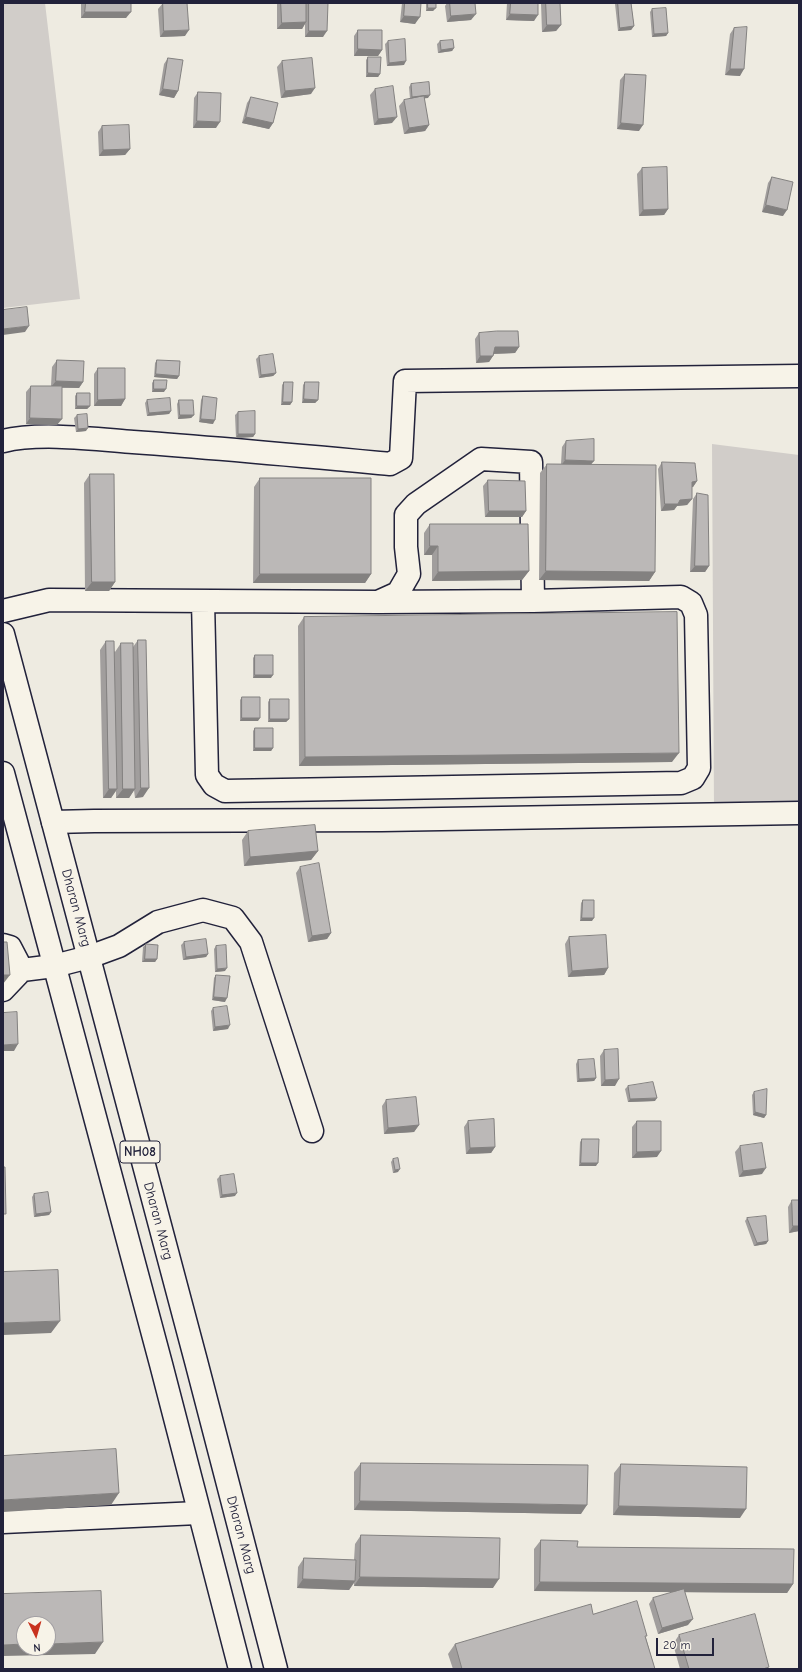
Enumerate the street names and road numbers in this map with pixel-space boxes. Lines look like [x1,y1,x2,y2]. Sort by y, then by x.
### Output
street label: Dharan Marg [58,867,94,949]
road number: NH08 [120,1141,160,1163]
street label: Dharan Marg [140,1180,176,1262]
street label: Dharan Marg [223,1494,259,1576]

